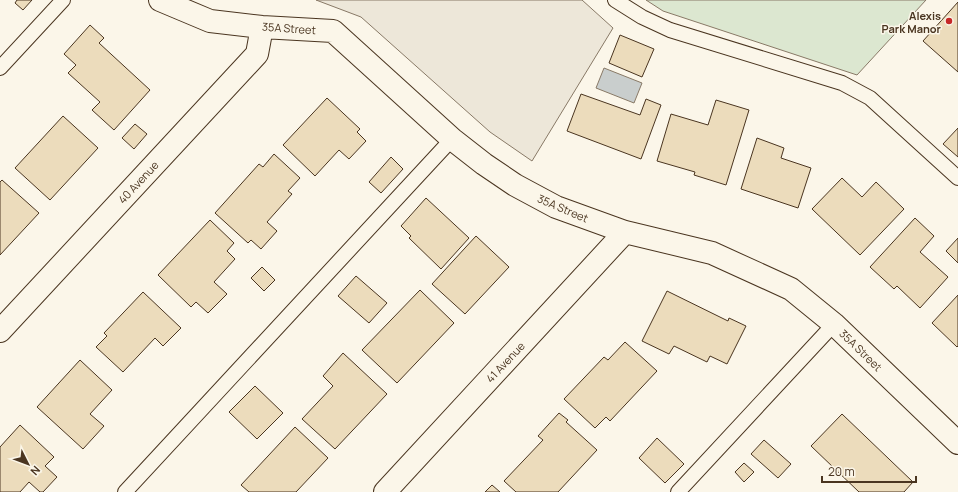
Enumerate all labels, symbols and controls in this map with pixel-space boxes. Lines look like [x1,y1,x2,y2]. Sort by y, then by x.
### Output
place label: Alexis Park Manor [882,8,942,36]
marker: Alexis Park Manor [944,16,954,26]
street label: 35A Street [262,19,316,37]
street label: 40 Avenue [114,157,162,207]
street label: 35A Street [535,191,591,225]
street label: 35A Street [836,326,886,374]
street label: 41 Avenue [482,338,528,386]
north arrow [8,444,48,484]
scale bar [822,458,916,484]
text: N [28,463,44,479]
text: 20 m [828,463,855,480]

